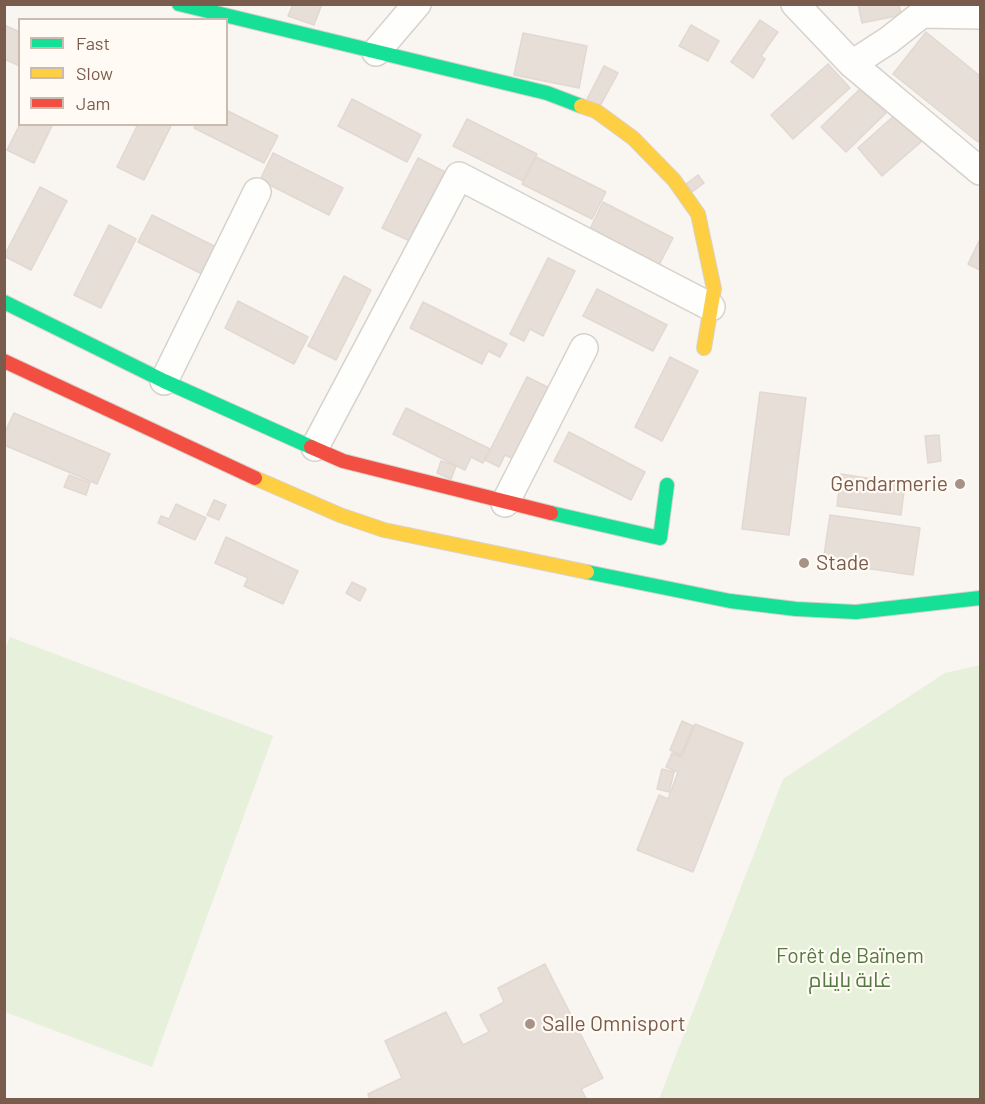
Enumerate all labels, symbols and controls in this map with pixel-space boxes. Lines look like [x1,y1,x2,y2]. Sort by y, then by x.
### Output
legend [18,18,228,126]
text: Fast [76,32,110,54]
text: Slow [76,62,113,84]
text: Jam [76,92,110,114]
place label: Gendarmerie [830,471,948,497]
marker: Gendarmerie [953,477,967,491]
place label: Stade [816,550,869,576]
marker: Stade [797,556,811,570]
park label: Forêt de Baïnem غابة باينام [776,943,924,993]
place label: Salle Omnisport [542,1011,686,1037]
marker: Salle Omnisport [523,1017,537,1031]

